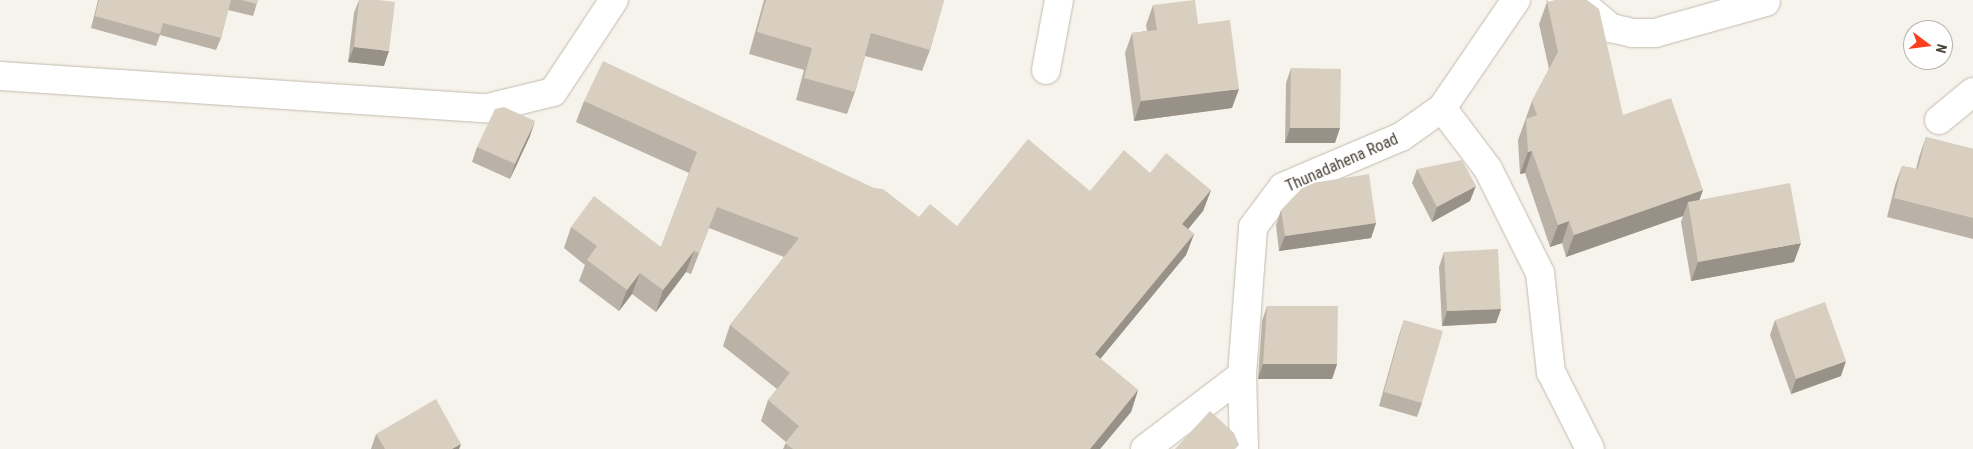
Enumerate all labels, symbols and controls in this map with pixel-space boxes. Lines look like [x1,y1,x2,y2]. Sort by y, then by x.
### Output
north arrow [1903,20,1953,70]
text: N [1933,42,1950,55]
street label: Thunadahena Road [1283,130,1401,196]

